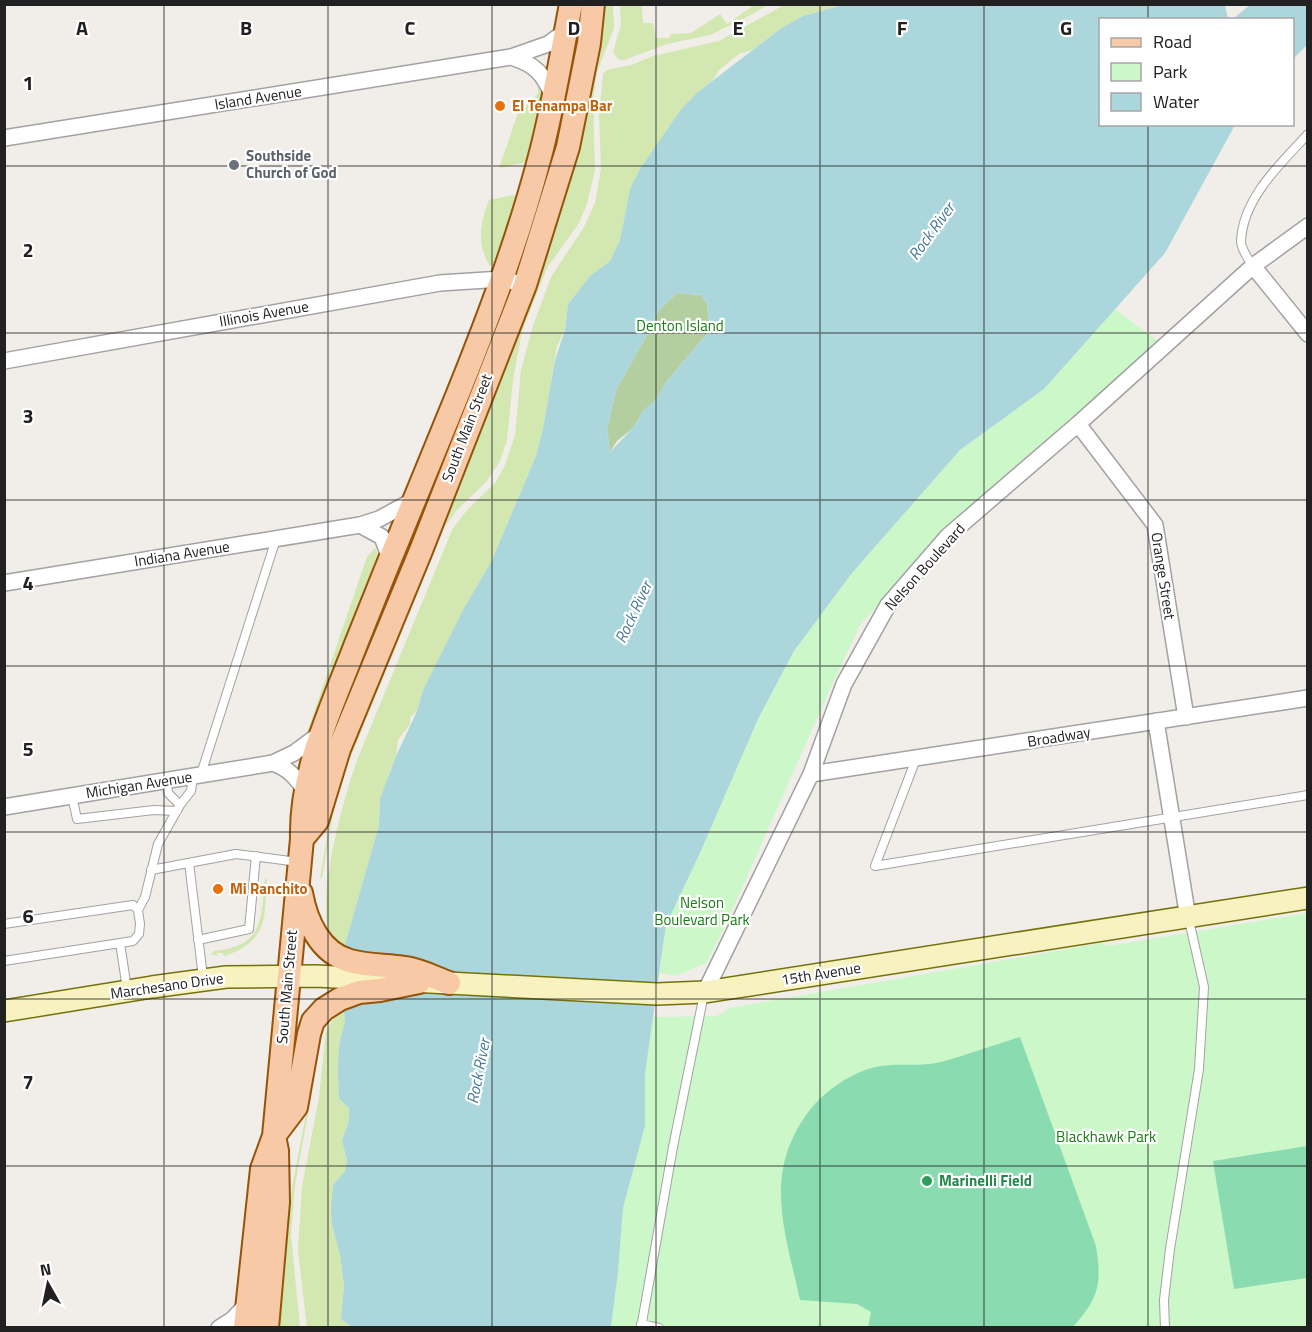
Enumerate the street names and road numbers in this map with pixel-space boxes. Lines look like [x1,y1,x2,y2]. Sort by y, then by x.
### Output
street label: Island Avenue [213,79,303,116]
street label: Illinois Avenue [217,294,310,333]
street label: South Main Street [435,370,498,485]
street label: Nelson Boulevard [879,518,970,616]
street label: Orange Street [1145,531,1182,622]
street label: Indiana Avenue [133,535,231,572]
street label: Broadway [1026,720,1092,753]
street label: Michigan Avenue [84,765,194,804]
street label: South Main Street [270,928,303,1045]
street label: 15th Avenue [779,956,862,991]
street label: Marchesano Drive [109,966,225,1005]

